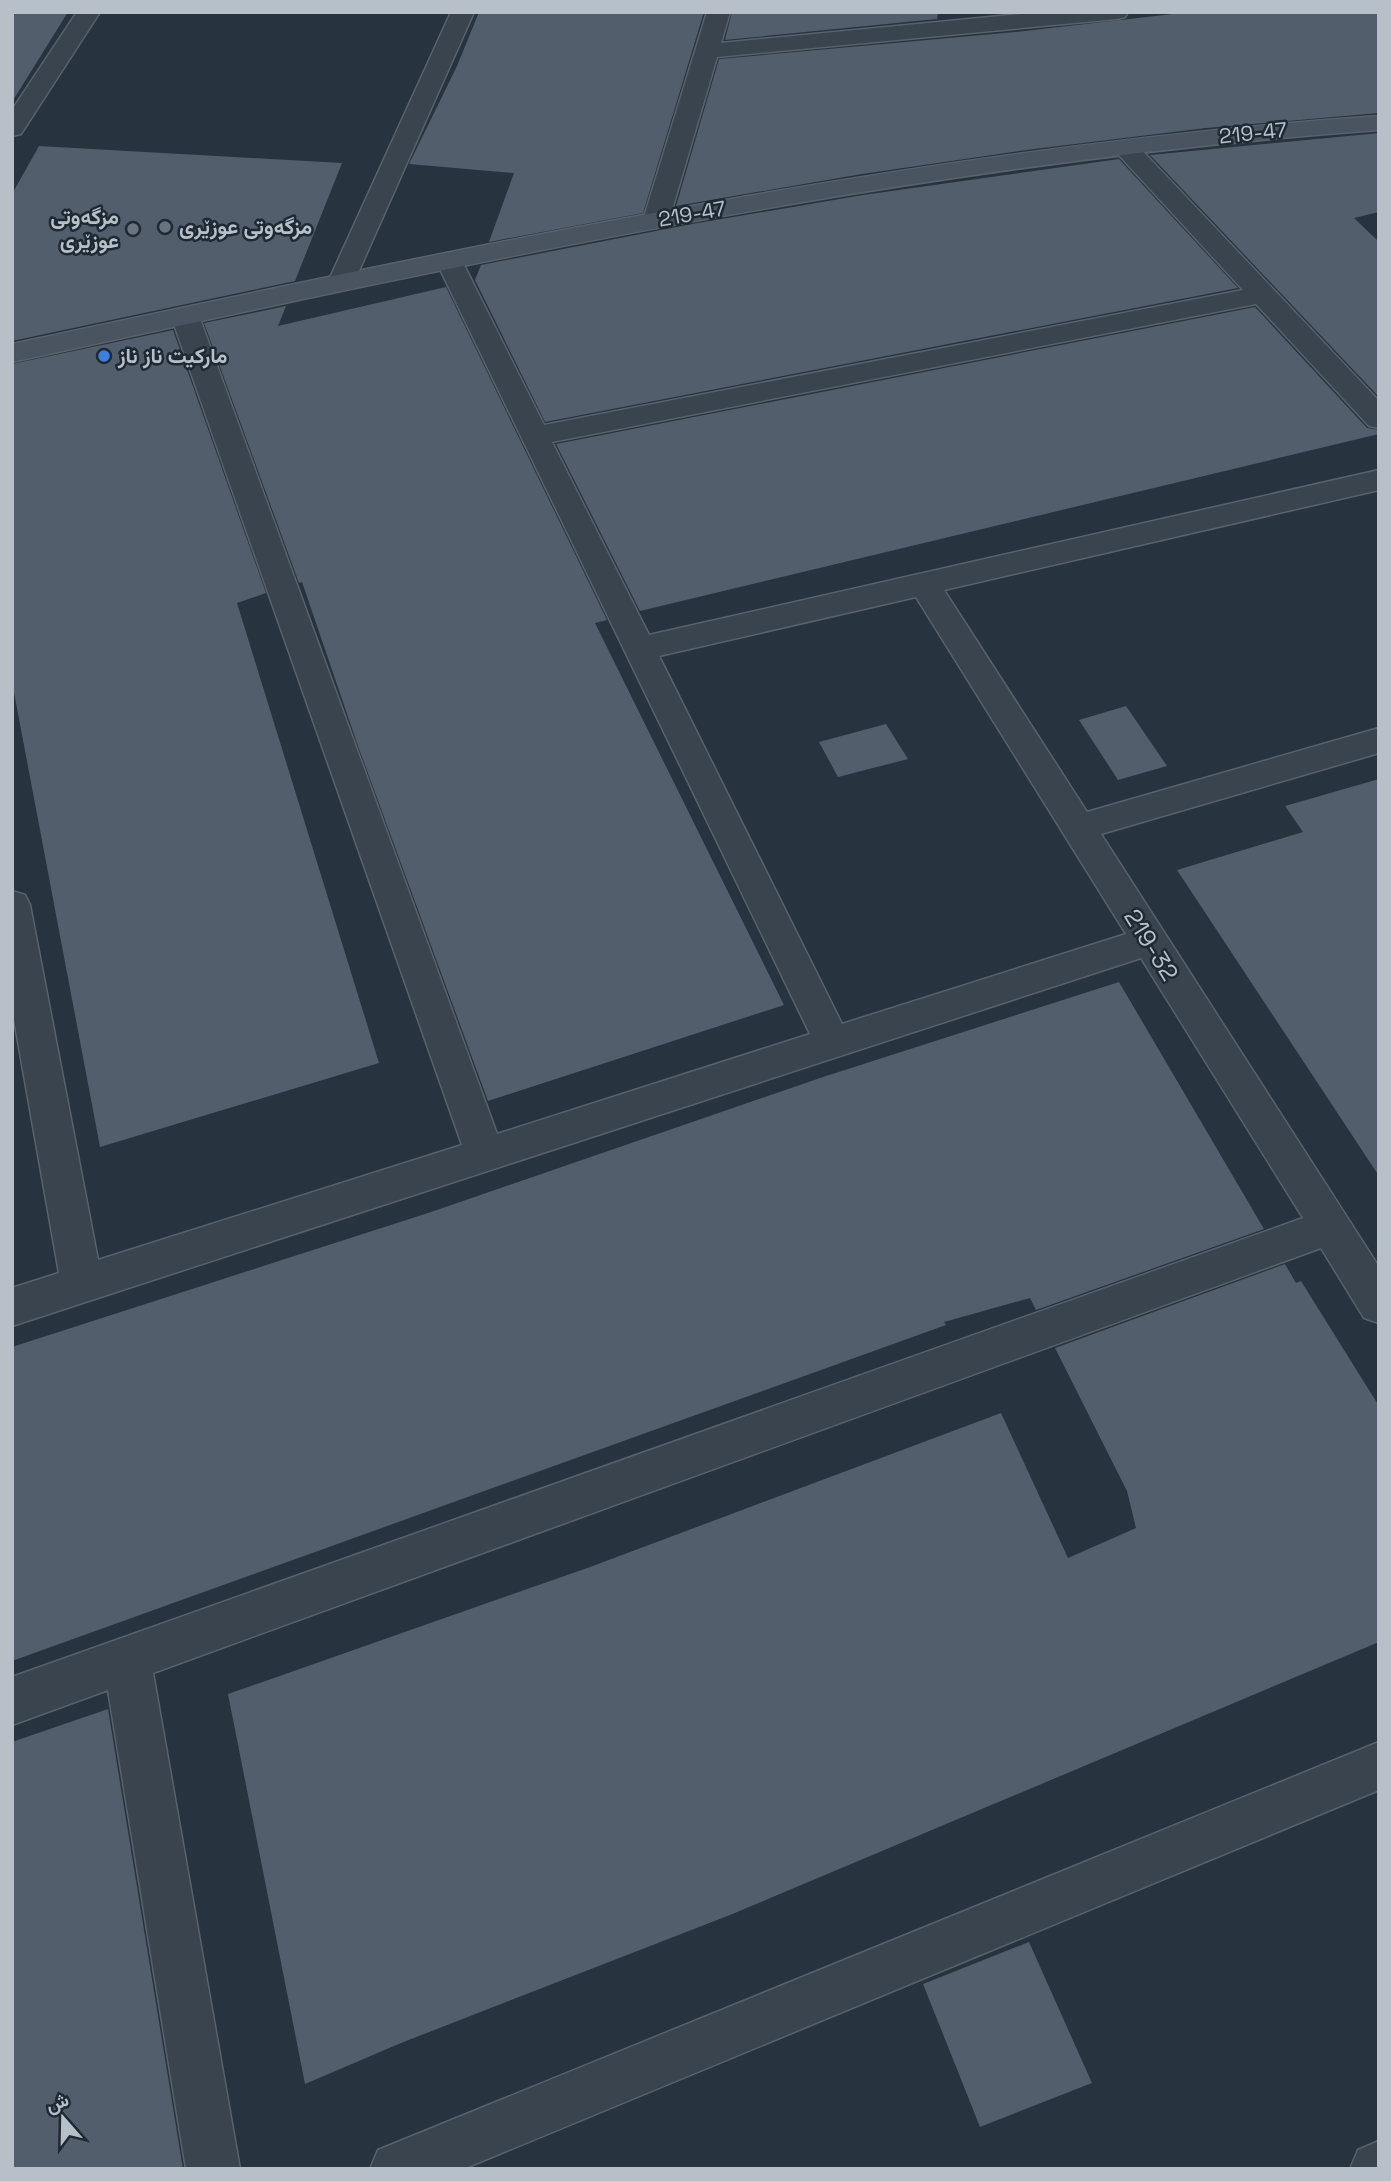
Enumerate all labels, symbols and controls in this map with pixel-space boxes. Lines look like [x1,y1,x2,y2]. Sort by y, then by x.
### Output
street label: 219-47 [1218,115,1288,149]
street label: 219-47 [656,194,728,233]
place label: مزگەوتی عوزێری [50,203,119,254]
place label: مزگه‌وتی عوزێری [179,213,312,240]
marker: مزگه‌وتی عوزێری [157,219,173,235]
marker: مزگەوتی عوزێری [125,221,141,237]
place label: ماركيت ناز ناز [117,342,228,369]
marker: ماركيت ناز ناز [96,348,112,364]
street label: 219-32 [1117,903,1186,986]
north arrow [28,2083,98,2153]
text: ش [42,2087,73,2118]

